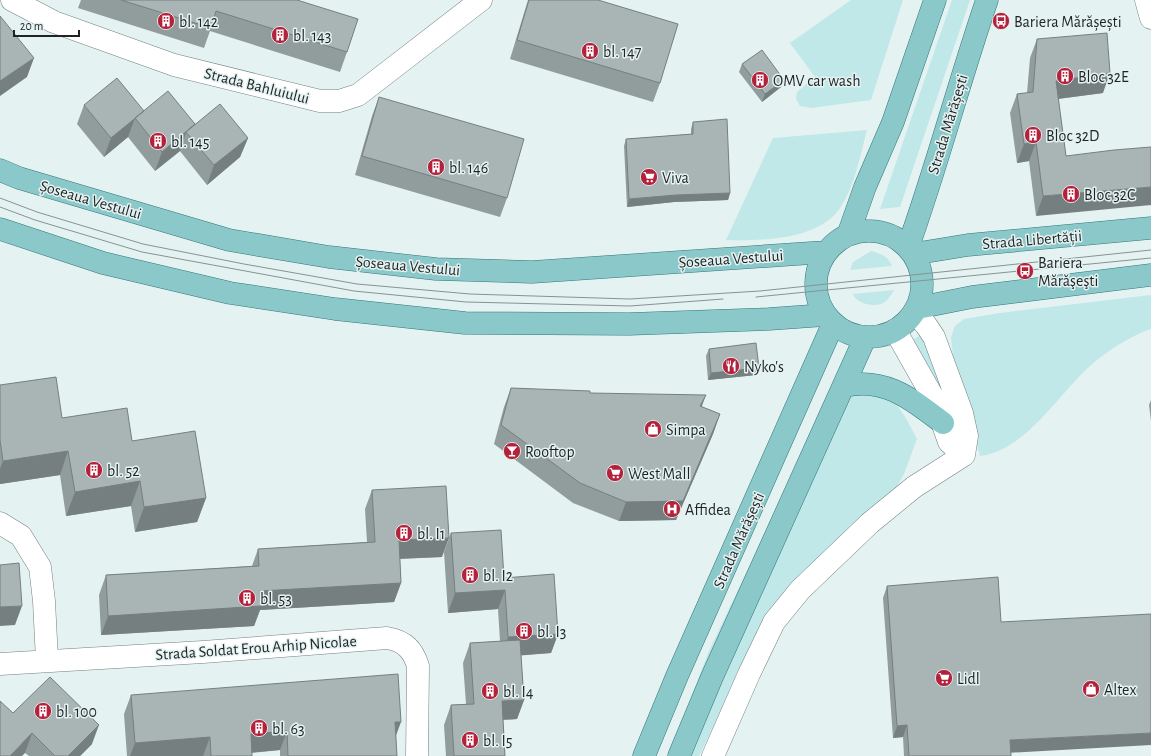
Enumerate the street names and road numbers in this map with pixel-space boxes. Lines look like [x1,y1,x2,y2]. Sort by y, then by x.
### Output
street label: Strada Bahluiului [203,65,311,107]
street label: Strada Mărășești [925,72,973,177]
street label: Șoseaua Vestului [38,178,143,224]
street label: Strada Libertății [982,228,1083,254]
street label: Șoseaua Vestului [678,247,784,273]
street label: Șoseaua Vestului [355,253,461,281]
street label: Strada Mărășești [711,490,769,592]
street label: Strada Soldat Erou Arhip Nicolae [155,633,357,663]

